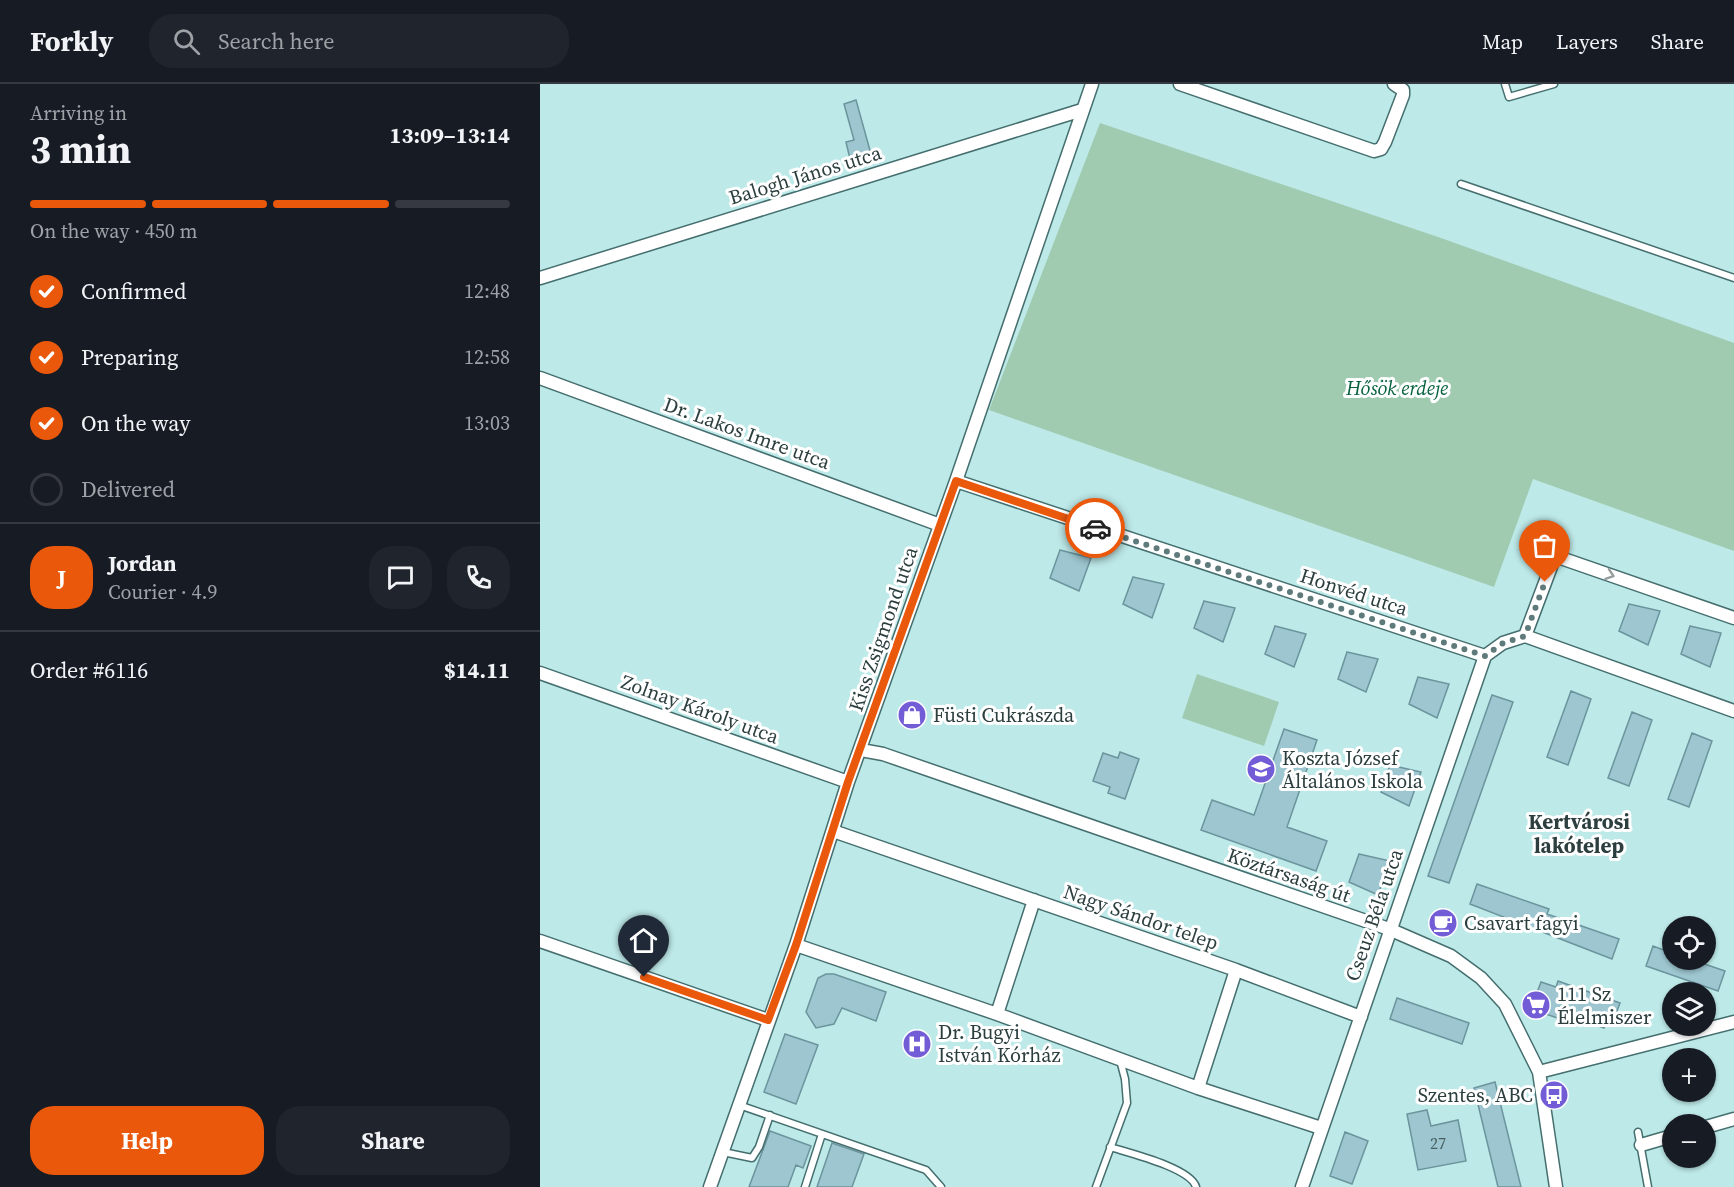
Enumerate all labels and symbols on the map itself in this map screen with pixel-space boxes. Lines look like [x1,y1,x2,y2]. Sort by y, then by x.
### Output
street label: Balogh János utca [725,138,885,212]
park label: Hősök erdeje [1345,374,1448,402]
street label: Dr. Lakos Imre utca [660,390,835,476]
courier [1065,498,1125,558]
pin [1519,520,1570,582]
street label: Kiss Zsigmond utca [842,542,925,715]
street label: Honvéd utca [1296,561,1412,623]
one-way arrow [1604,568,1615,581]
street label: Zolnay Károly utca [617,667,783,751]
shop icon: Füsti Cukrászda [896,699,928,731]
place label: Füsti Cukrászda [933,701,1075,729]
place label: Koszta József Általános Iskola [1282,744,1424,795]
school or university icon: Koszta József Általános Iskola [1245,753,1277,785]
district label: Kertvárosi lakótelep [1528,807,1630,860]
street label: Köztársaság út [1224,841,1355,909]
street label: Cseuz Béla utca [1338,844,1410,985]
street label: Nagy Sándor telep [1060,877,1222,957]
cafe icon: Csavart fagyi [1427,907,1459,939]
place label: Csavart fagyi [1464,909,1579,937]
pin [618,915,669,977]
place label: 111 Sz Élelmiszer [1557,980,1652,1031]
supermarket icon: 111 Sz Élelmiszer [1520,989,1552,1021]
place label: Dr. Bugyi István Kórház [938,1018,1061,1069]
hospital icon: Dr. Bugyi István Kórház [901,1028,933,1060]
bus stop icon: Szentes, ABC [1538,1079,1570,1111]
place label: Szentes, ABC [1418,1081,1533,1109]
house number: 27 [1430,1132,1446,1154]

